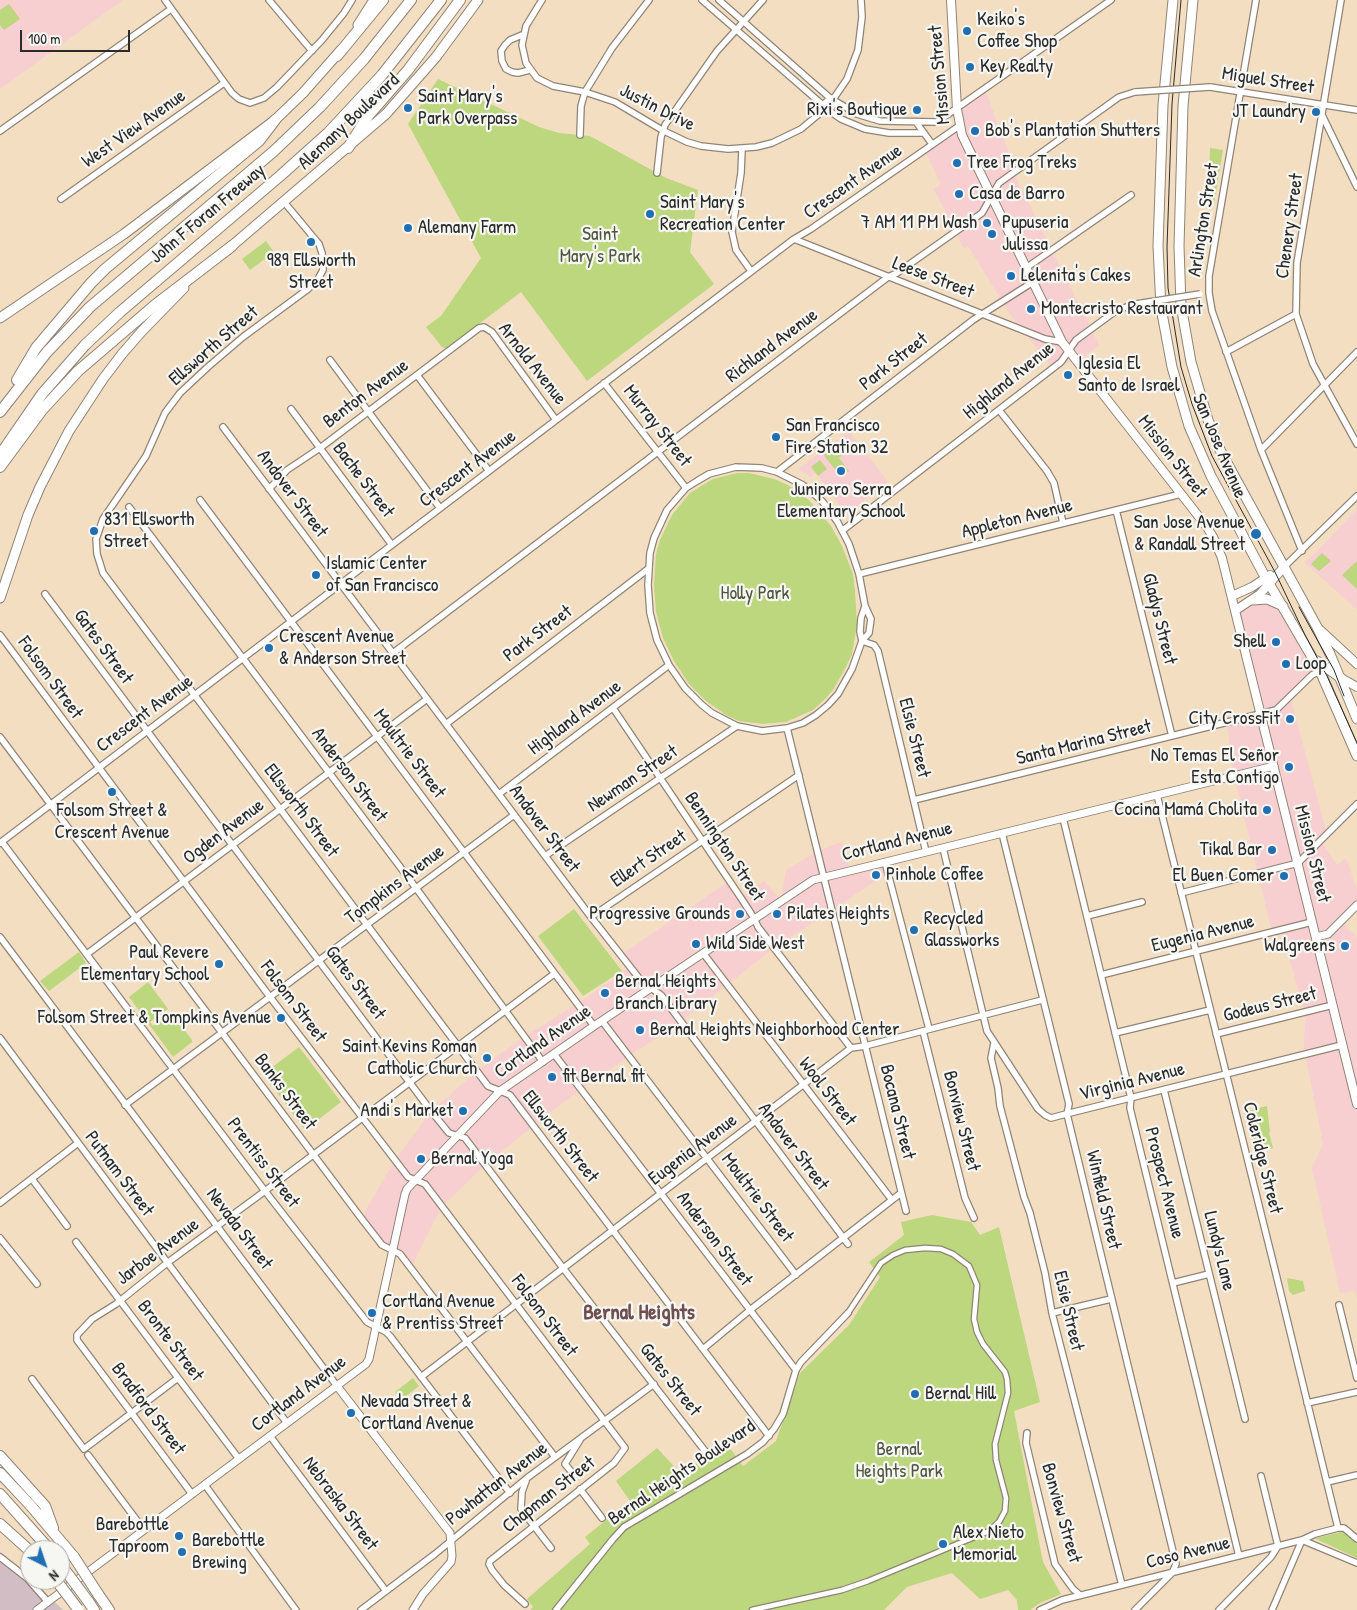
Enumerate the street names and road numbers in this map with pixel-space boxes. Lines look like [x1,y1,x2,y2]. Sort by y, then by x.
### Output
street label: Mission Street [924,25,956,125]
street label: Miguel Street [1220,62,1316,100]
street label: Alemany Boulevard [293,69,405,175]
street label: Justin Drive [616,79,698,137]
street label: West View Avenue [78,85,190,173]
street label: Crescent Avenue [799,140,907,224]
street label: John F Foran Freeway [146,159,270,269]
street label: Arlington Street [1184,162,1224,278]
street label: Chenery Street [1271,172,1309,280]
street label: Leese Street [889,252,977,304]
street label: Ellsworth Street [165,301,263,391]
street label: Richland Avenue [721,304,823,388]
street label: Arnold Avenue [493,318,571,410]
street label: Park Street [855,328,933,396]
street label: Highland Avenue [959,337,1059,425]
street label: Benton Avenue [319,354,413,434]
street label: Murray Street [618,381,696,471]
street label: San Jose Avenue [1187,390,1251,502]
street label: Mission Street [1132,411,1212,503]
street label: Crescent Avenue [415,425,521,513]
street label: Bache Street [327,438,399,522]
street label: Andover Street [252,446,332,542]
street label: Appleton Avenue [959,494,1075,544]
street label: Gladys Street [1137,571,1181,667]
street label: Park Street [499,601,577,667]
street label: Gates Street [68,605,138,689]
street label: Folsom Street [12,632,88,724]
street label: Crescent Avenue [92,670,198,758]
street label: Highland Avenue [524,676,626,760]
street label: Elsie Street [893,696,935,780]
street label: Moultrie Street [368,705,450,803]
street label: Santa Marina Street [1014,715,1154,771]
street label: Anderson Street [306,723,392,827]
street label: Newman Street [584,740,682,818]
street label: Ellsworth Street [259,760,343,862]
street label: Andover Street [504,781,584,877]
street label: Bennington Street [679,788,769,906]
street label: Ogden Avenue [179,794,269,870]
street label: Mission Street [1289,803,1335,905]
street label: Cortland Avenue [839,817,955,867]
street label: Ellert Street [607,825,691,893]
street label: Tompkins Avenue [341,840,449,930]
street label: Eugenia Avenue [1149,910,1257,958]
street label: Gates Street [320,942,390,1024]
street label: Folsom Street [255,957,331,1047]
street label: Godeus Street [1221,982,1319,1028]
street label: Cortland Avenue [490,1000,596,1084]
street label: Banks Street [249,1049,321,1135]
street label: Wool Street [793,1053,861,1131]
street label: Virginia Avenue [1077,1058,1187,1106]
street label: Bocana Street [874,1062,920,1162]
street label: Bonview Street [938,1068,984,1174]
street label: Ellsworth Street [517,1086,603,1188]
street label: Andover Street [753,1099,833,1195]
street label: Coleridge Street [1237,1100,1287,1216]
street label: Eugenia Avenue [644,1109,742,1191]
street label: Prentiss Street [222,1114,304,1212]
street label: Prospect Avenue [1139,1125,1189,1241]
street label: Putnam Street [80,1127,158,1221]
street label: Winfield Street [1081,1148,1125,1252]
street label: Moultrie Street [716,1149,798,1247]
street label: Nevada Street [201,1184,277,1274]
street label: Anderson Street [671,1187,757,1291]
street label: Lundys Lane [1198,1209,1240,1293]
street label: Jarboe Avenue [112,1214,204,1290]
street label: Elsie Street [1048,1269,1088,1353]
street label: Folsom Street [506,1271,582,1361]
street label: Bronte Street [132,1296,208,1386]
street label: Gates Street [634,1339,706,1421]
street label: Cortland Avenue [247,1351,351,1437]
street label: Bradford Street [106,1358,190,1460]
street label: Bernal Heights Boulevard [604,1415,760,1531]
street label: Powhattan Avenue [442,1437,552,1531]
street label: Chapman Street [498,1452,600,1538]
street label: Nebraska Street [297,1453,383,1555]
street label: Bonview Street [1036,1460,1086,1566]
street label: Coso Avenue [1144,1532,1232,1574]

